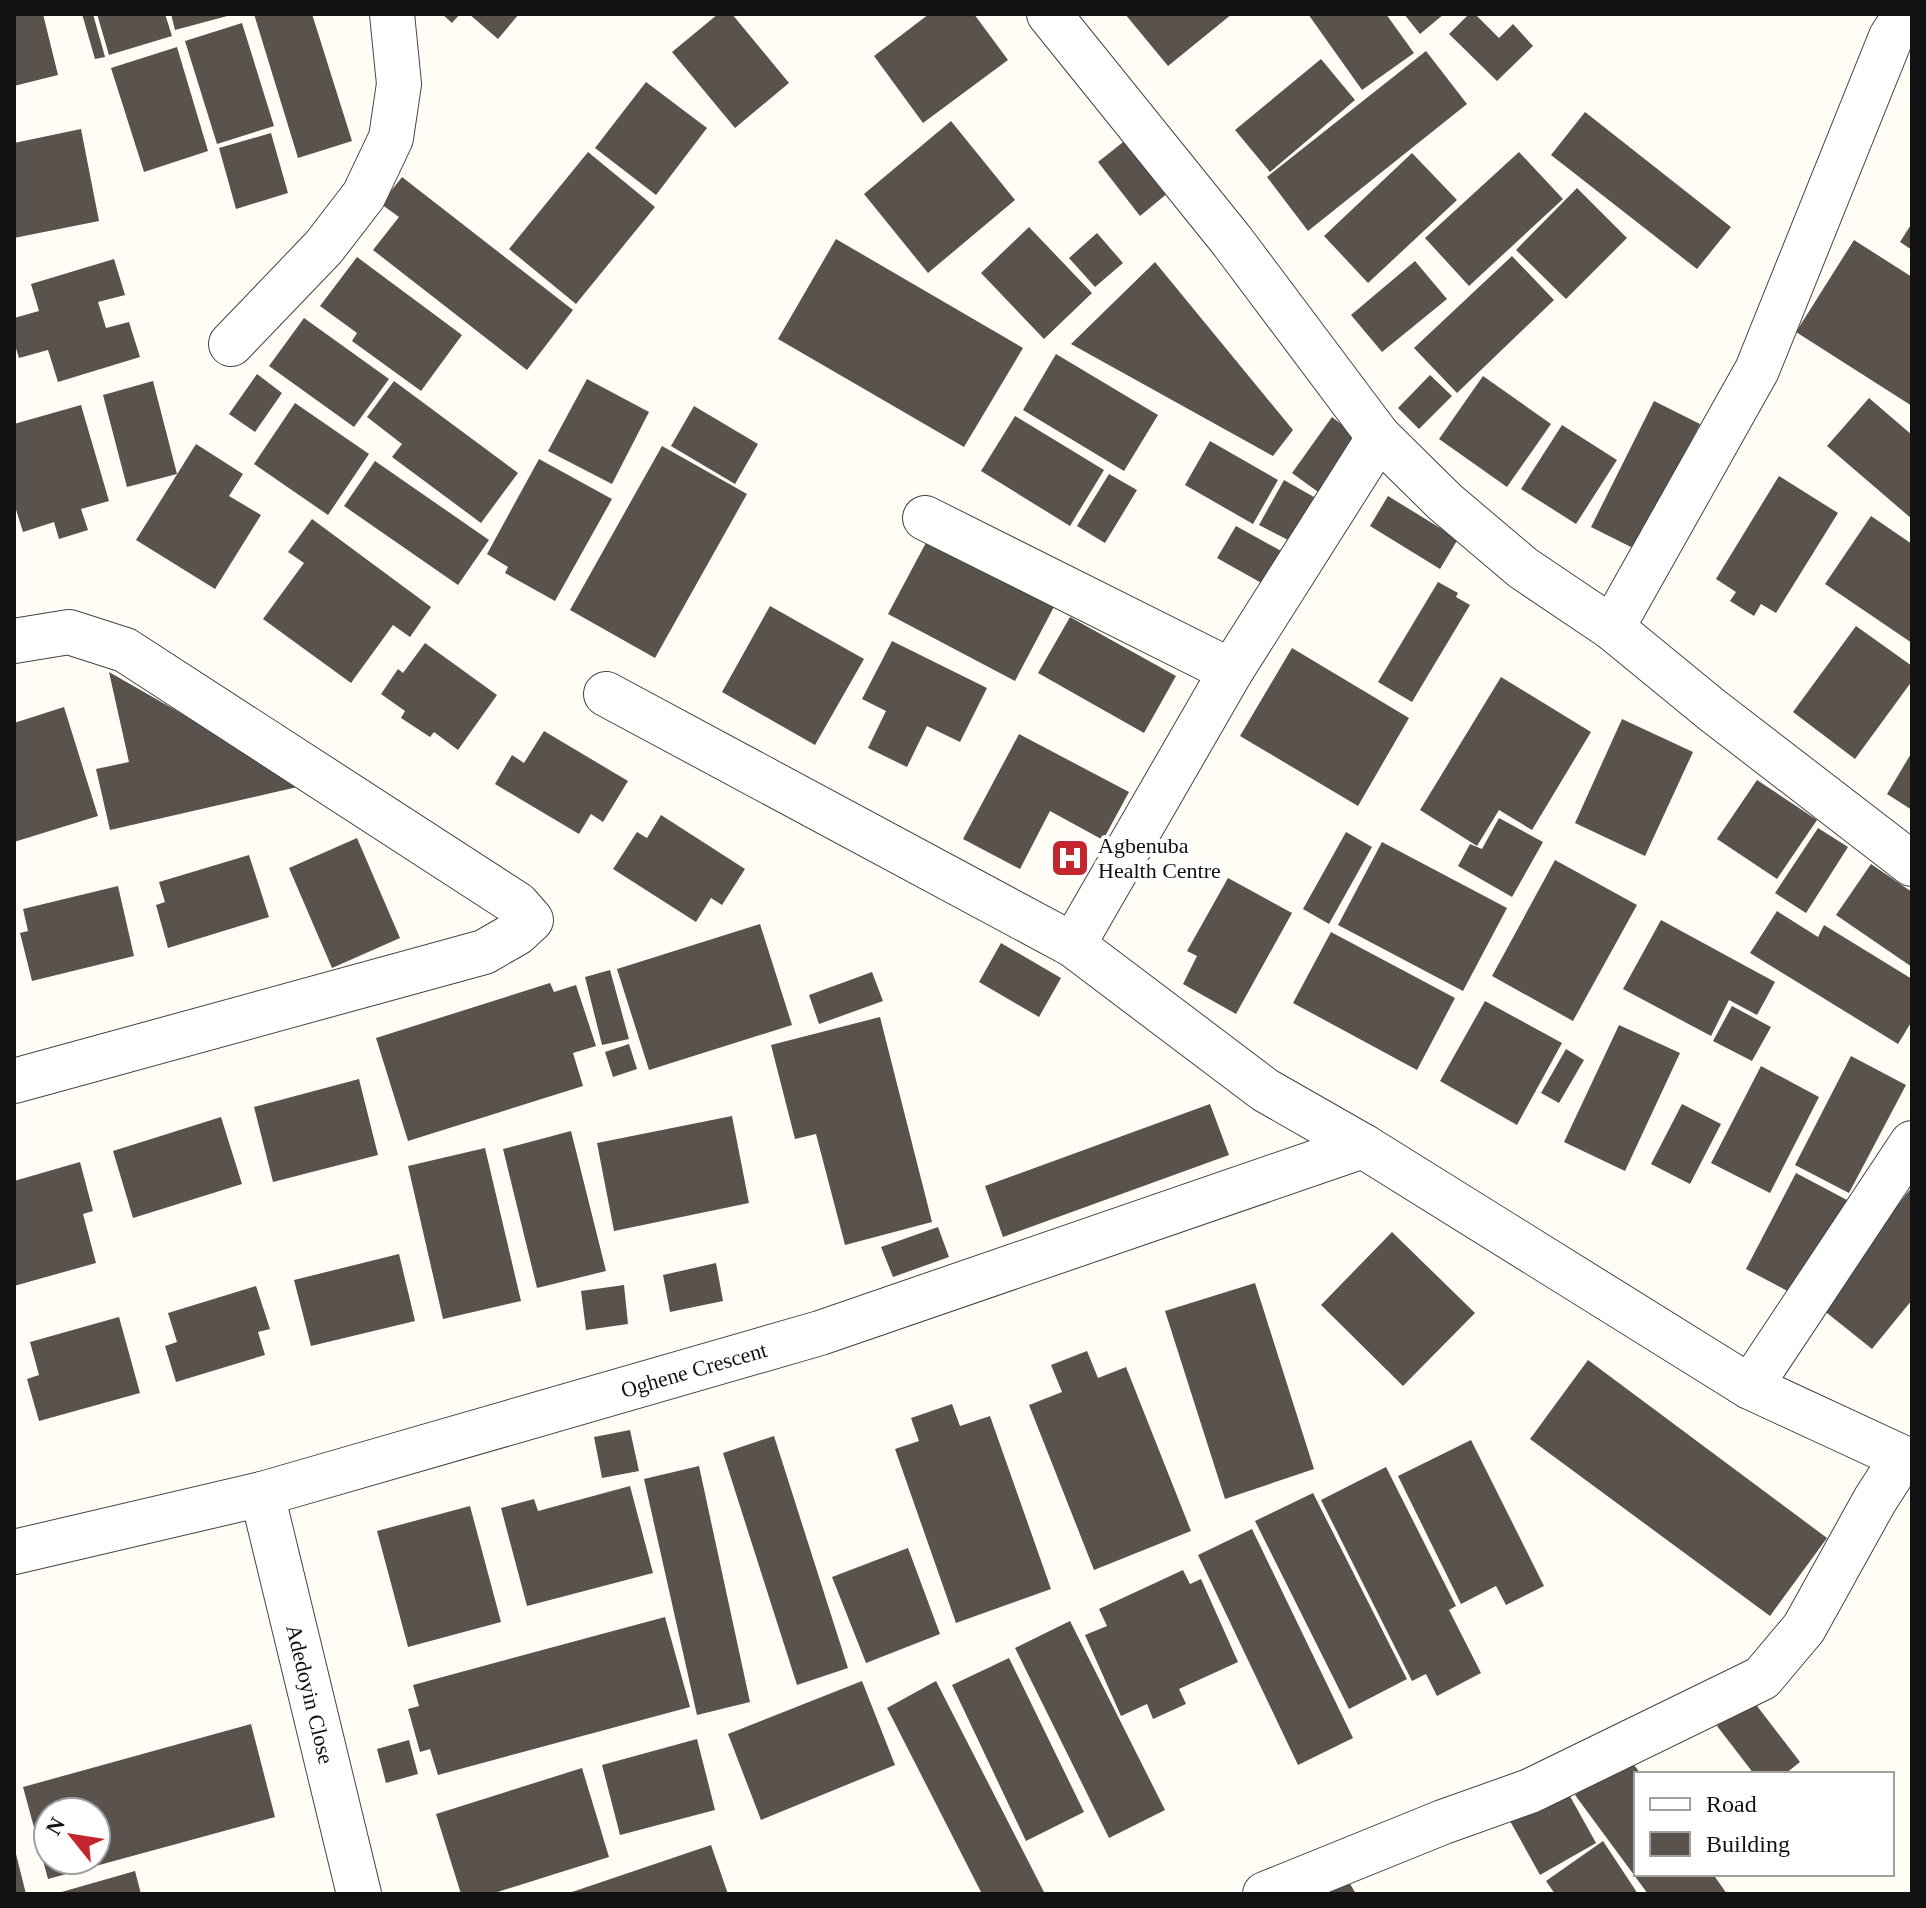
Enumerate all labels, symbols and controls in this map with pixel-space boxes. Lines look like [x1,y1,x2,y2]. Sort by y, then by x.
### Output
place label: Agbenuba Health Centre [1098,833,1221,883]
hospital icon: Agbenuba Health Centre [1049,837,1091,879]
street label: Oghene Crescent [618,1337,770,1403]
street label: Adedoyin Close [281,1622,339,1766]
legend [1634,1772,1894,1876]
text: Road [1706,1791,1757,1817]
north arrow [32,1796,112,1876]
text: N [40,1813,70,1839]
text: Building [1706,1831,1790,1857]

